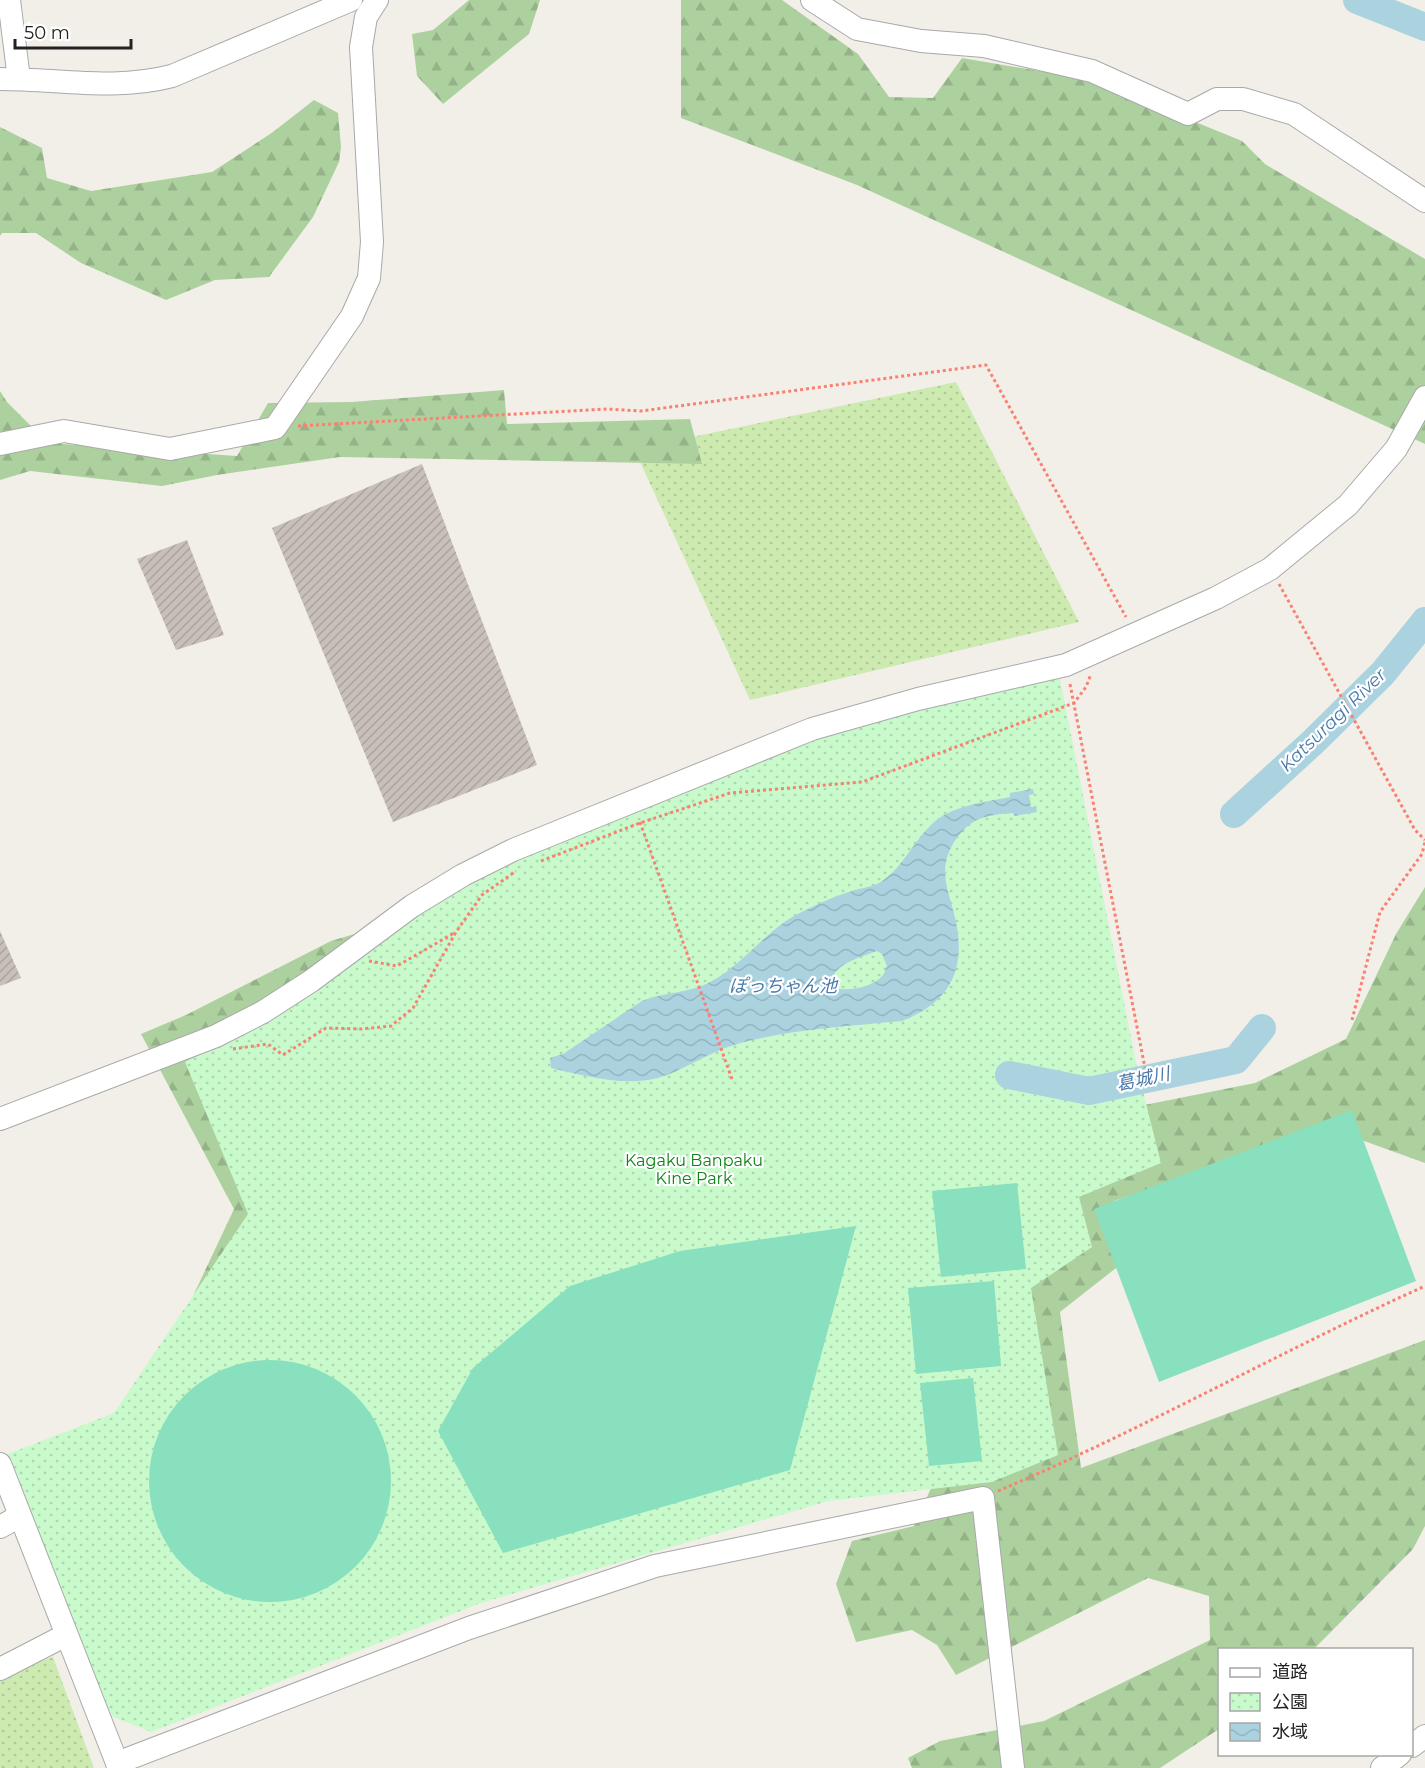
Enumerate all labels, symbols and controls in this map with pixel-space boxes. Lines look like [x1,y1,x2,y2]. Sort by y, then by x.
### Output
scale bar [15,12,130,50]
text: 50 m [24,22,70,44]
water label: Katsuragi River [1275,663,1391,776]
water label: ぽっちゃん池 [729,975,839,997]
water label: 葛城川 [1114,1062,1174,1095]
park label: Kagaku Banpaku Kine Park [625,1151,763,1188]
legend [1218,1648,1413,1756]
text: 道路 [1272,1661,1308,1683]
text: 公園 [1272,1691,1308,1713]
text: 水域 [1272,1721,1308,1743]

